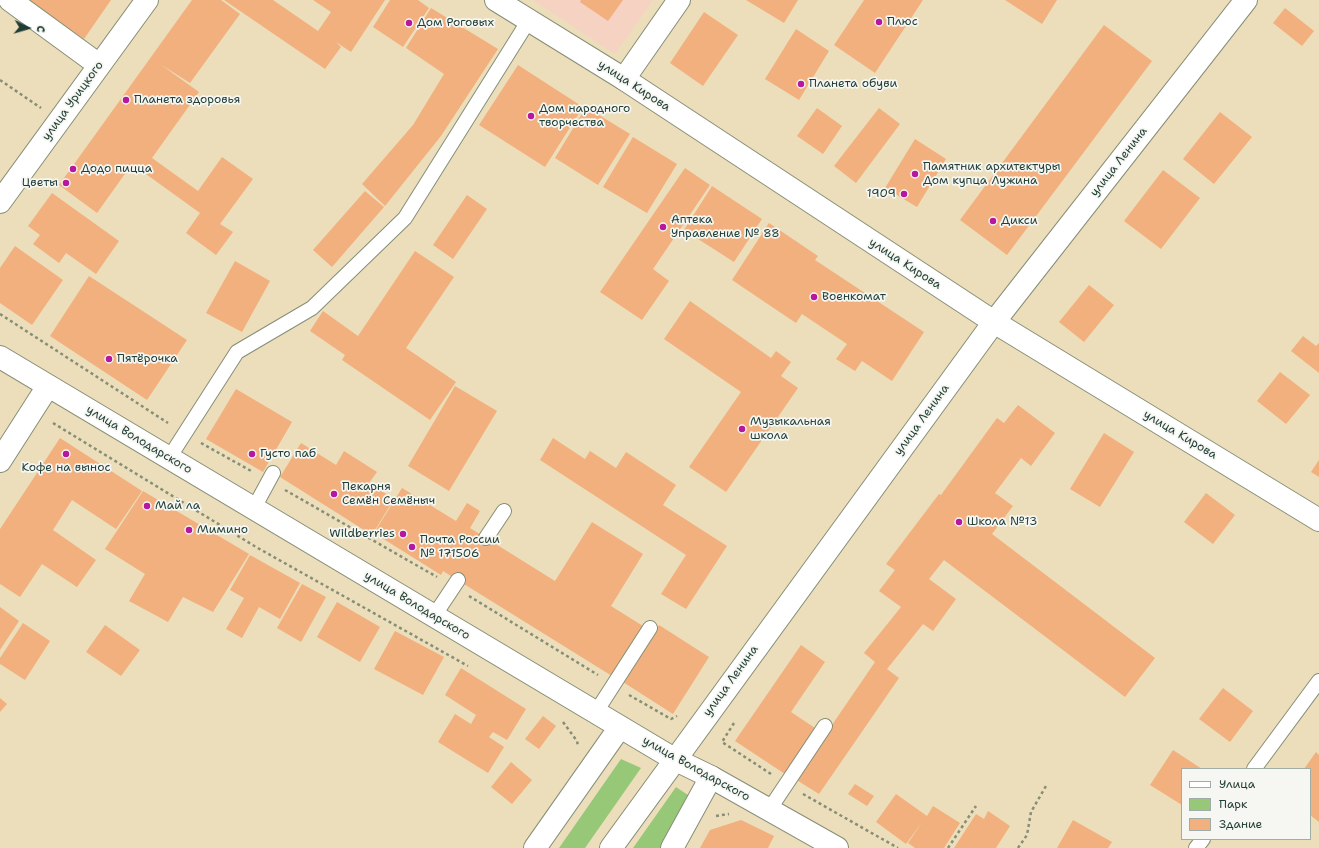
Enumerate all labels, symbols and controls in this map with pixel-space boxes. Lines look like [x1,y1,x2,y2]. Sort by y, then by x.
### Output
north arrow [8,8,48,48]
place label: Плюс [887,15,918,29]
place label: Дом Роговых [417,16,494,30]
marker: Плюс [874,17,884,27]
marker: Дом Роговых [404,18,414,28]
text: С [33,25,48,33]
street label: улица Кирова [595,57,673,115]
street label: улица Урицкого [39,58,107,144]
place label: Планета обуви [809,77,897,91]
marker: Планета обуви [796,79,806,89]
place label: Планета здоровья [134,93,240,107]
marker: Планета здоровья [121,95,131,105]
place label: Дом народного творчества [539,102,630,130]
marker: Дом народного творчества [526,111,536,121]
street label: улица Ленина [1087,124,1151,200]
place label: Памятник архитектуры Дом купца Лужина [923,160,1061,188]
place label: Додо пицца [81,162,152,176]
marker: Додо пицца [68,164,78,174]
marker: Памятник архитектуры Дом купца Лужина [910,169,920,179]
place label: Цветы [22,176,58,190]
marker: Цветы [61,178,71,188]
place label: 1909 [867,187,896,201]
marker: 1909 [899,189,909,199]
place label: Аптека Управление № 88 [671,213,780,241]
place label: Дикси [1001,214,1038,228]
marker: Дикси [988,216,998,226]
marker: Аптека Управление № 88 [658,222,668,232]
street label: улица Кирова [866,235,944,293]
place label: Военкомат [822,290,886,304]
marker: Военкомат [809,292,819,302]
place label: Пятёрочка [117,352,178,366]
marker: Пятёрочка [104,354,114,364]
street label: улица Ленина [891,382,953,458]
street label: улица Володарского [84,403,194,477]
street label: улица Кирова [1141,407,1219,463]
place label: Музыкальная школа [750,415,831,443]
marker: Музыкальная школа [737,424,747,434]
place label: Густо паб [260,447,316,461]
marker: Кофе на вынос [61,449,71,459]
marker: Густо паб [247,449,257,459]
place label: Кофе на вынос [22,461,110,475]
place label: Пекарня Семён Семёныч [342,480,435,508]
marker: Пекарня Семён Семёныч [329,489,339,499]
place label: Май ла [155,499,200,513]
marker: Май ла [142,501,152,511]
place label: Школа №13 [967,515,1037,529]
marker: Школа №13 [954,517,964,527]
place label: Мимино [197,523,248,537]
marker: Мимино [184,525,194,535]
place label: Wildberries [329,527,395,541]
marker: Wildberries [398,529,408,539]
place label: Почта России № 171506 [420,533,500,561]
marker: Почта России № 171506 [407,542,417,552]
street label: улица Володарского [362,569,472,643]
street label: улица Ленина [700,643,762,719]
street label: улица Володарского [640,733,752,805]
legend [1181,768,1311,840]
text: Улица [1219,776,1255,792]
text: Парк [1219,796,1247,812]
text: Здание [1219,816,1262,832]

